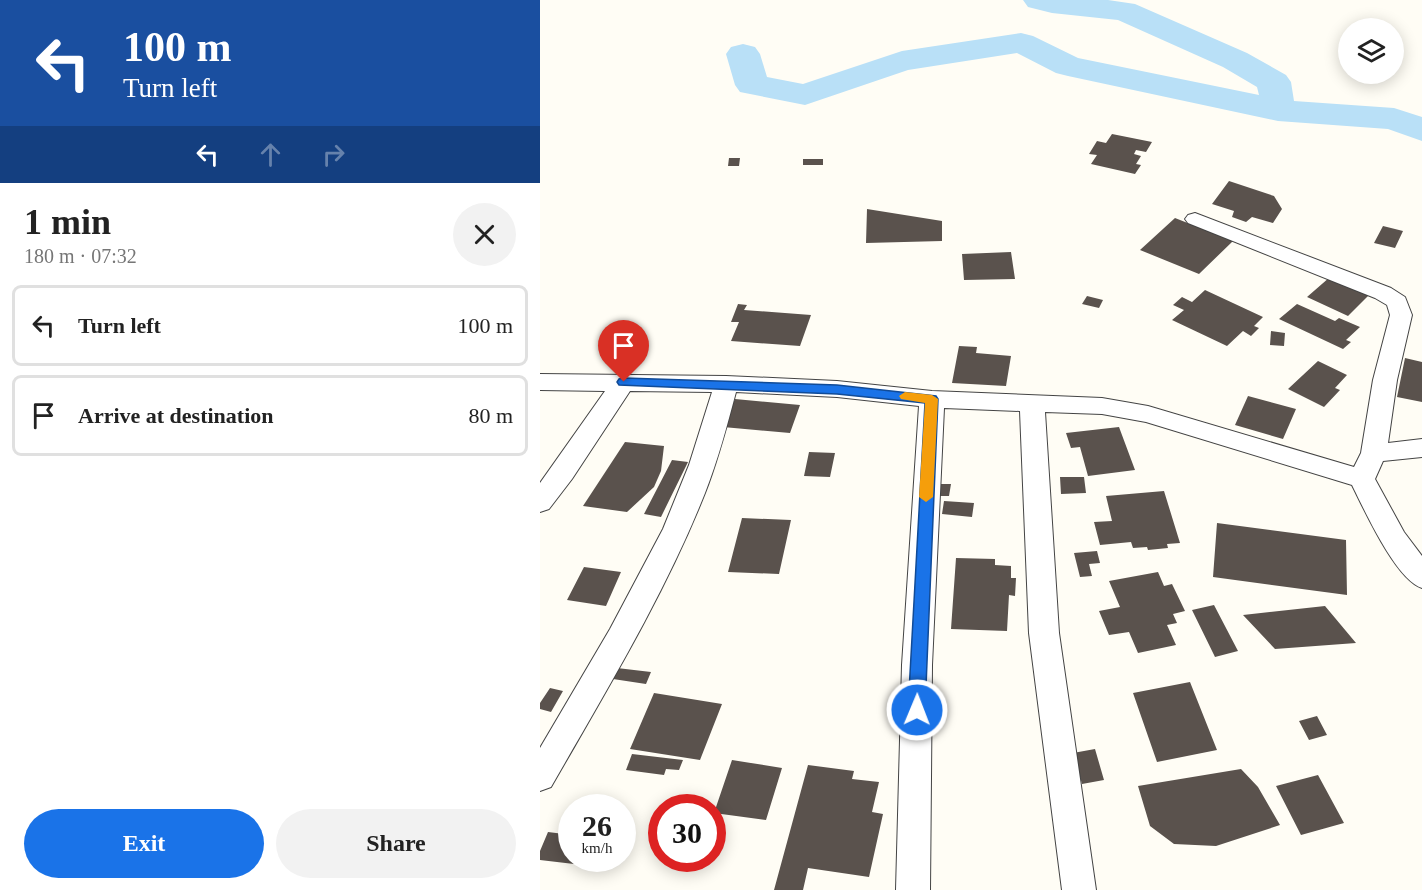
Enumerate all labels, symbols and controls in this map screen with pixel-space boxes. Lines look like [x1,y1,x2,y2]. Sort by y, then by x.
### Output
map controls [1338,18,1404,84]
button: layers [1338,18,1404,84]
icon: left [24,24,102,102]
text: 100 m [123,24,232,70]
text: Turn left [123,73,217,103]
icon: left [191,138,224,171]
icon: ahead [254,138,287,171]
icon: right [317,138,350,171]
text: 1 min [24,202,111,242]
button: close [453,203,516,266]
text: 180 m · 07:32 [24,245,137,267]
icon: left [27,309,60,342]
text: Turn left [78,313,161,338]
text: 100 m [457,313,513,338]
pin [598,320,649,382]
icon: arrive [607,329,640,362]
icon: arrive [27,399,60,432]
text: Arrive at destination [78,403,274,428]
text: 80 m [468,403,513,428]
position arrow [885,678,949,742]
speed limit sign: 30 [648,794,726,872]
button: Exit [24,809,264,878]
button: Share [276,809,516,878]
text: 26 [582,809,612,842]
text: km/h [582,840,612,856]

